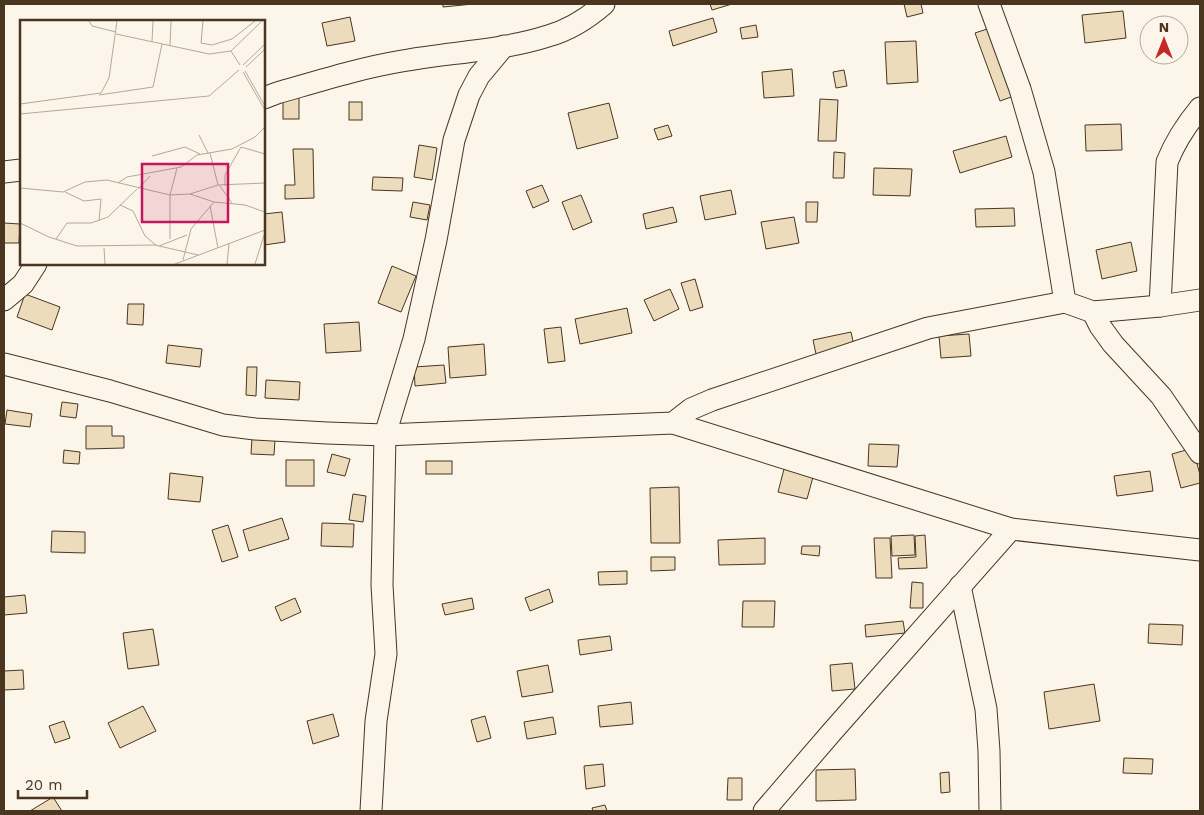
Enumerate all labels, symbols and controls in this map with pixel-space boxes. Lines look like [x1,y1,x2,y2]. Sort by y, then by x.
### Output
north arrow [1139,15,1189,65]
text: N [1159,19,1169,35]
inset map [20,20,265,265]
scale bar [18,768,86,800]
text: 20 m [25,776,63,794]

